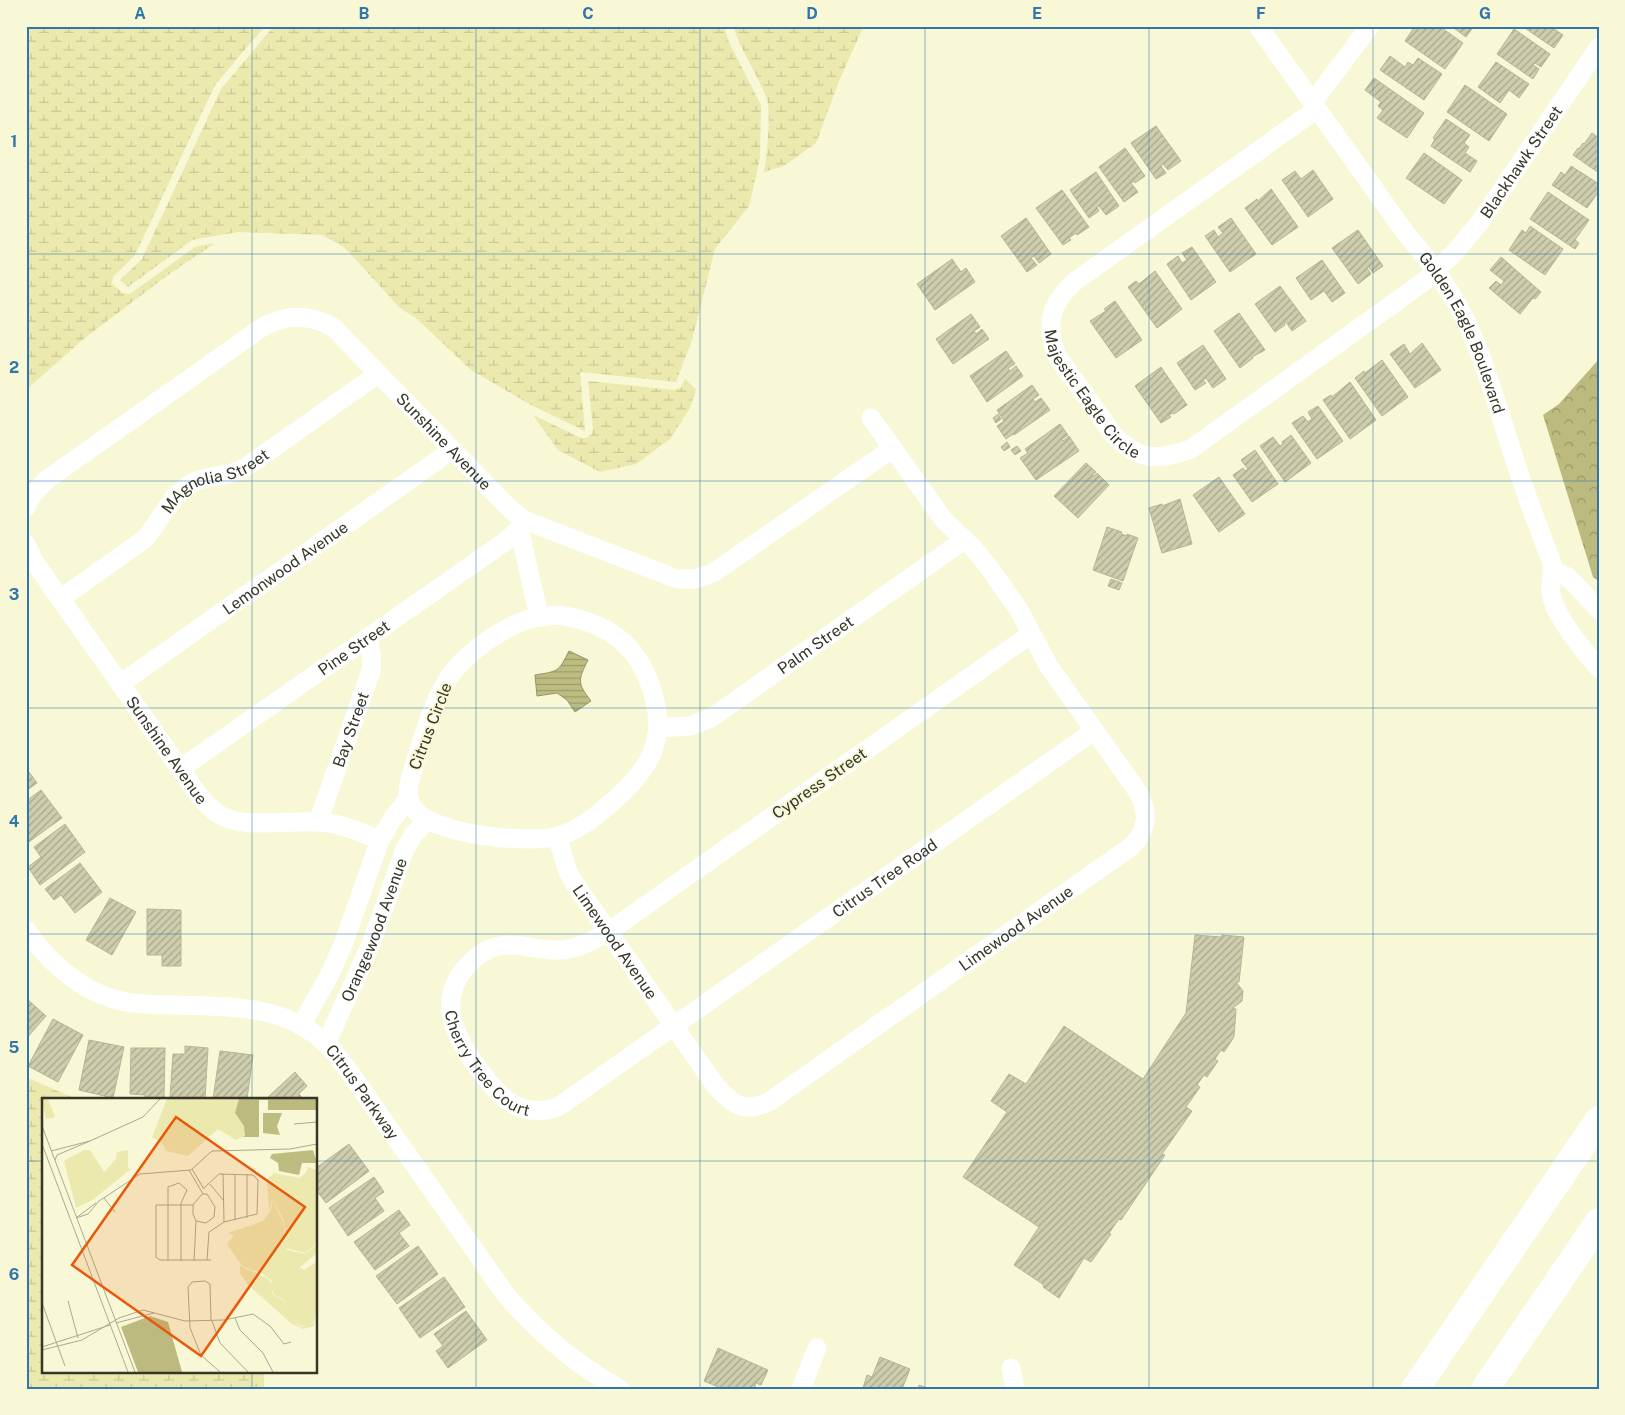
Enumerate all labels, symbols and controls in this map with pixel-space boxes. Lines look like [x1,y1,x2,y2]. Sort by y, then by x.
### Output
text: A [134,4,146,23]
text: B [359,4,370,23]
text: C [582,4,594,23]
text: D [806,4,818,23]
text: E [1032,4,1042,23]
text: F [1256,4,1266,23]
text: G [1479,4,1491,23]
street label: Blackhawk Street [1476,102,1566,222]
text: 1 [11,132,17,151]
street label: Golden Eagle Boulevard [1415,248,1508,416]
street label: Majestic Eagle Circle [1041,328,1143,463]
text: 2 [9,358,19,377]
street label: Sunshine Avenue [392,389,495,494]
street label: MAgnolia Street [157,445,273,517]
street label: Lemonwood Avenue [219,517,352,619]
text: 3 [9,585,19,604]
street label: Palm Street [774,612,857,678]
street label: Pine Street [314,616,394,680]
street label: Citrus Circle [405,680,456,773]
street label: Bay Street [329,690,373,770]
street label: Sunshine Avenue [122,693,211,809]
street label: Cypress Street [768,744,870,823]
text: 4 [9,812,20,831]
street label: Citrus Tree Road [829,835,941,922]
street label: Orangewood Avenue [337,855,411,1005]
street label: Limewood Avenue [569,881,661,1003]
street label: Limewood Avenue [955,882,1077,975]
street label: Cherry Tree Court [441,1009,532,1120]
text: 5 [9,1038,20,1057]
street label: Citrus Parkway [322,1041,403,1144]
inset map [42,1098,318,1372]
text: 6 [9,1265,19,1284]

